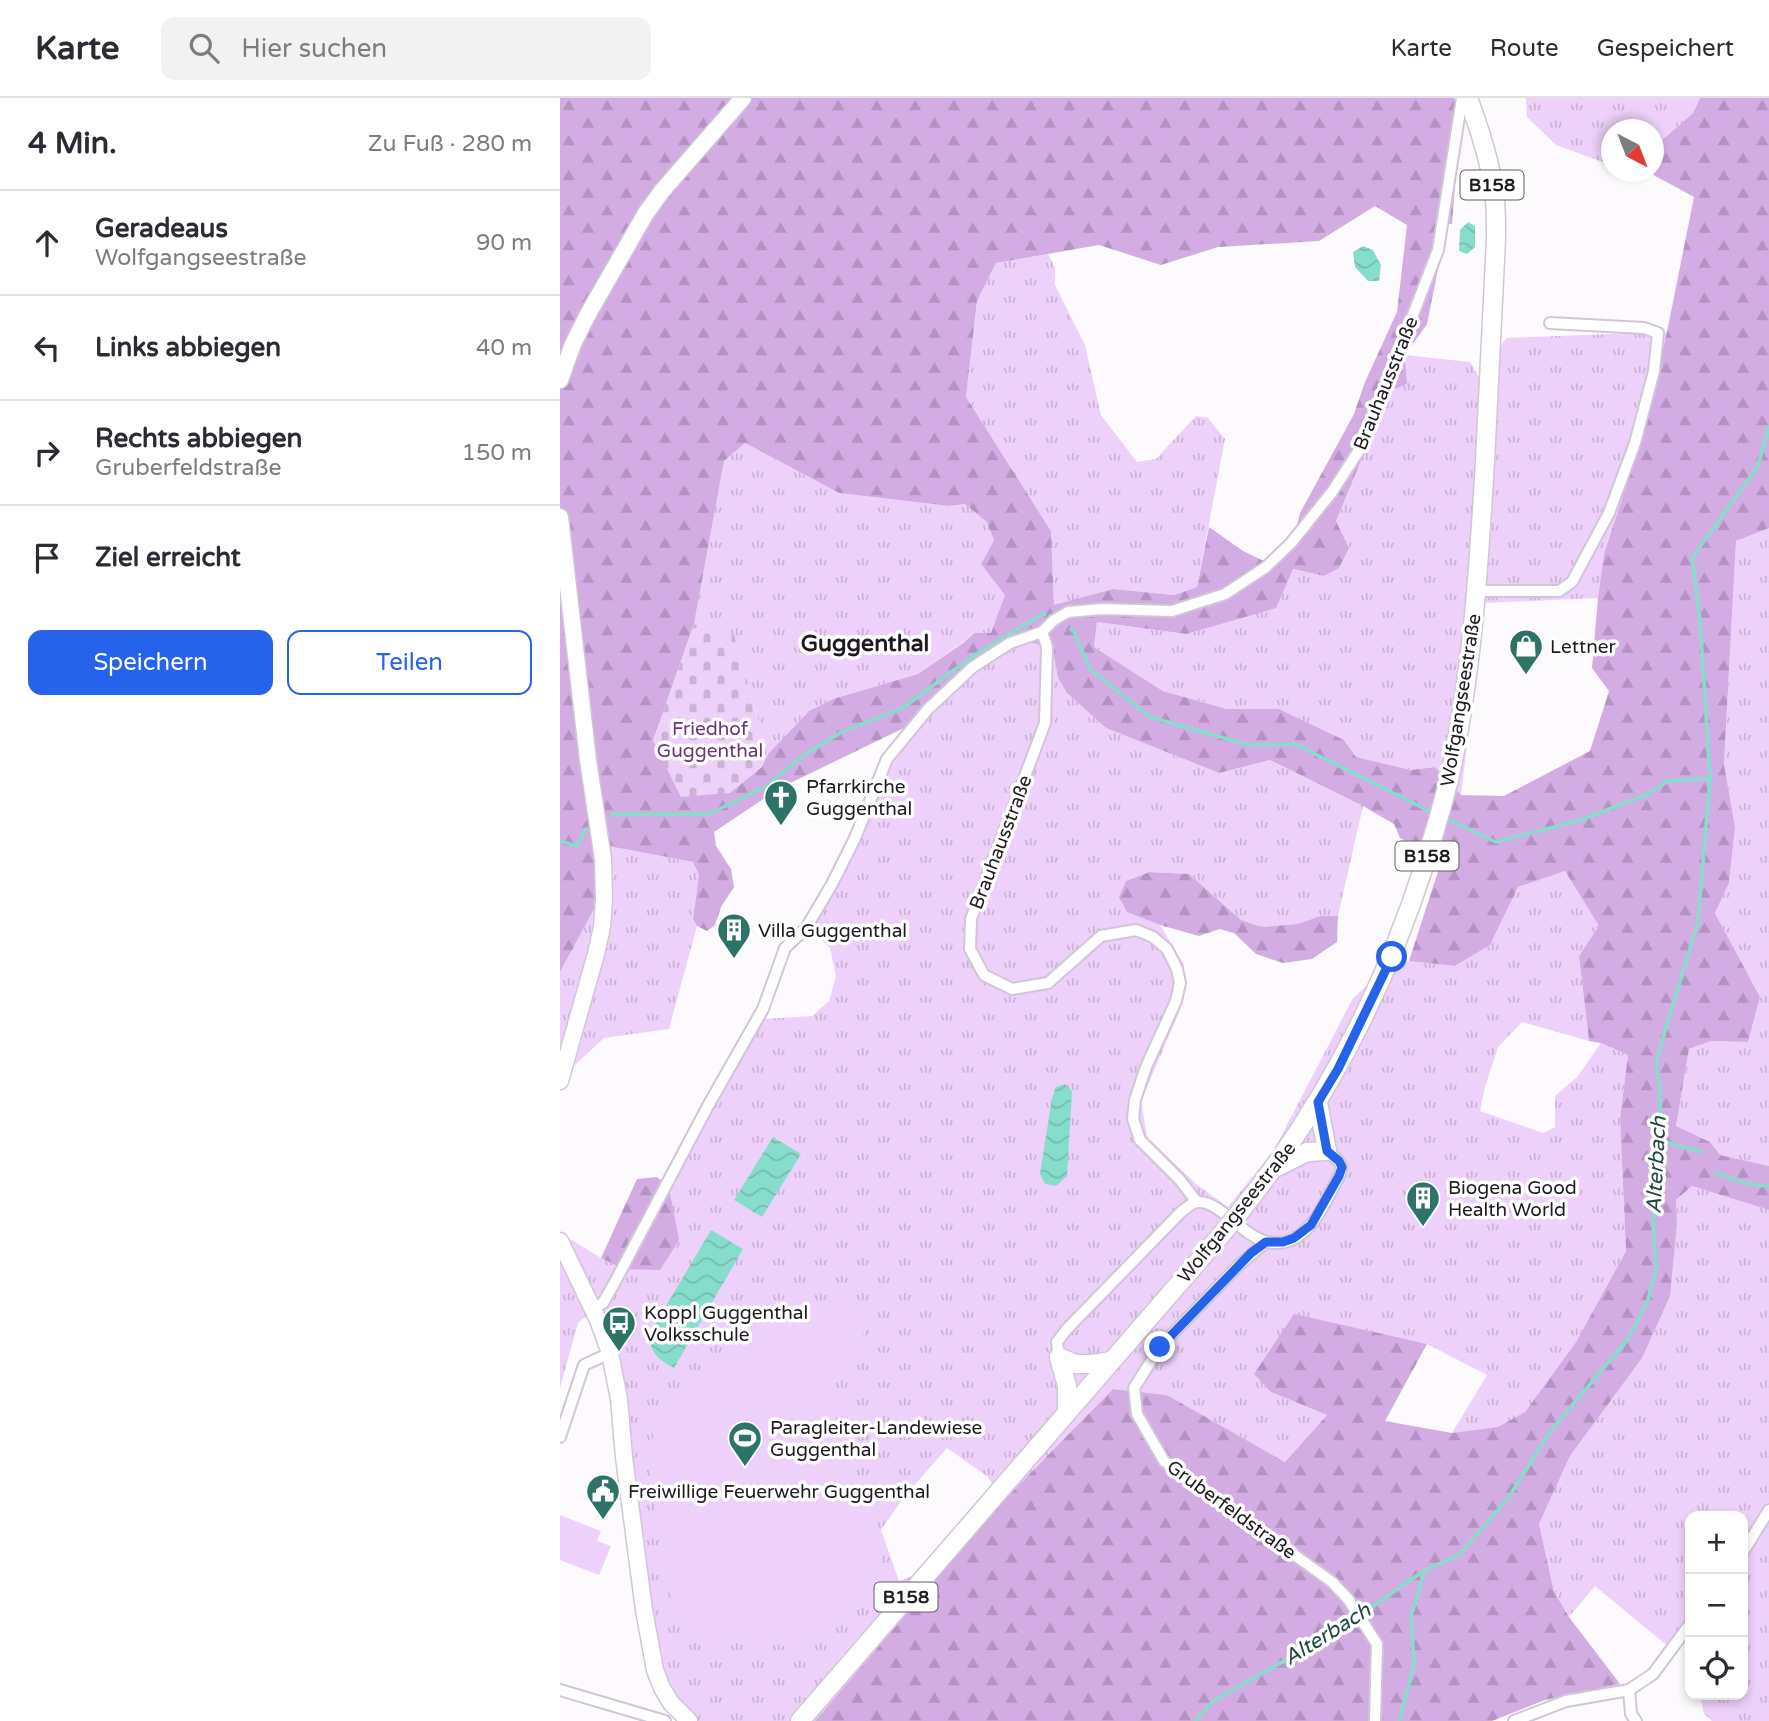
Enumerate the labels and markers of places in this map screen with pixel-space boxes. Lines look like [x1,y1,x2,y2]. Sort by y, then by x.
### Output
shop icon: Lettner [1507,627,1545,676]
place label: Lettner [1550,636,1617,658]
place label: Pfarrkirche Guggenthal [806,776,912,820]
church icon: Pfarrkirche Guggenthal [762,778,800,827]
building icon: Villa Guggenthal [715,911,753,960]
place label: Villa Guggenthal [758,920,907,942]
place label: Biogena Good Health World [1448,1177,1577,1221]
building icon: Biogena Good Health World [1404,1179,1442,1228]
place label: Koppl Guggenthal Volksschule [644,1302,808,1346]
bus stop icon: Koppl Guggenthal Volksschule [600,1304,638,1353]
place label: Paragleiter-Landewiese Guggenthal [770,1417,982,1461]
sports icon: Paragleiter-Landewiese Guggenthal [726,1419,764,1468]
public building icon: Freiwillige Feuerwehr Guggenthal [584,1472,622,1521]
place label: Freiwillige Feuerwehr Guggenthal [628,1481,930,1503]

